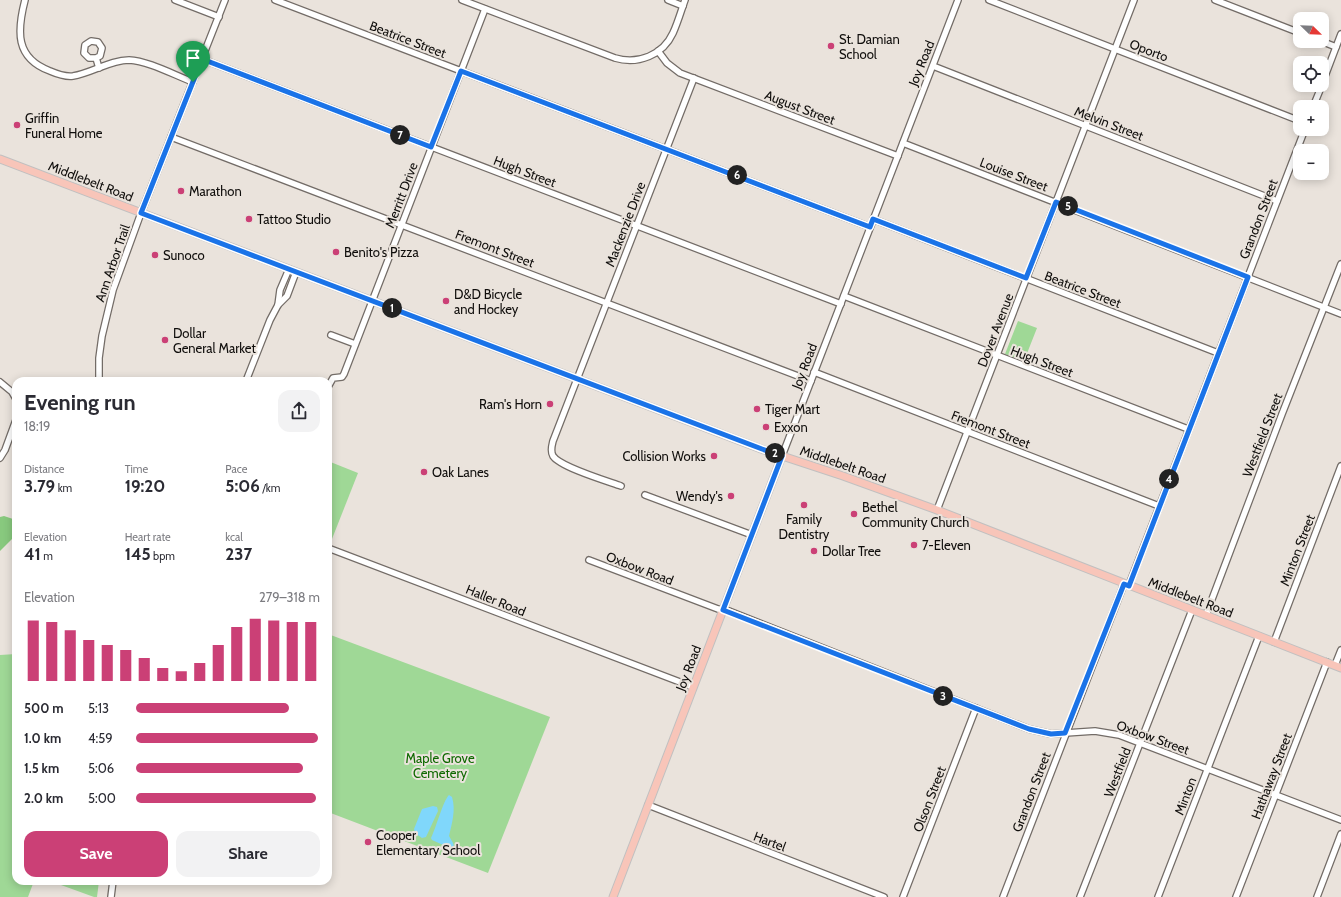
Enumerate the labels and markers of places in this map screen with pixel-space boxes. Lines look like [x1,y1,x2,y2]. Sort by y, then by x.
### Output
place label: St. Damian School [839,31,900,62]
pin [176,41,210,82]
marker: St. Damian School [826,41,836,51]
place label: Griffin Funeral Home [25,110,103,141]
marker: Griffin Funeral Home [12,120,22,130]
pin: 7 [390,125,410,145]
pin: 6 [727,165,747,185]
place label: Marathon [189,183,242,199]
marker: Marathon [176,186,186,196]
pin: 5 [1058,196,1078,216]
place label: Tattoo Studio [257,211,331,227]
marker: Tattoo Studio [244,214,254,224]
place label: Benito's Pizza [344,244,419,260]
place label: Sunoco [163,247,205,263]
marker: Benito's Pizza [331,247,341,257]
marker: Sunoco [150,250,160,260]
place label: D&D Bicycle and Hockey [454,286,522,317]
marker: D&D Bicycle and Hockey [441,296,451,306]
pin: 1 [382,298,402,318]
place label: Dollar General Market [173,325,257,356]
marker: Dollar General Market [160,335,170,345]
place label: Ram's Horn [479,396,542,412]
marker: Ram's Horn [545,399,555,409]
place label: Tiger Mart [765,401,821,417]
marker: Tiger Mart [752,404,762,414]
place label: Exxon [774,419,808,435]
marker: Exxon [761,422,771,432]
pin: 2 [765,443,785,463]
place label: Collision Works [622,448,707,464]
marker: Collision Works [709,451,719,461]
place label: Oak Lanes [432,464,490,480]
marker: Oak Lanes [419,467,429,477]
pin: 4 [1159,469,1179,489]
place label: Wendy's [676,488,724,504]
marker: Wendy's [726,491,736,501]
place label: Bethel Community Church [862,499,969,530]
marker: Family Dentistry [799,500,809,510]
marker: Bethel Community Church [849,509,859,519]
place label: Family Dentistry [779,511,830,542]
place label: 7-Eleven [922,537,971,553]
marker: 7-Eleven [909,540,919,550]
place label: Dollar Tree [822,543,881,559]
marker: Dollar Tree [809,546,819,556]
pin: 3 [933,686,953,706]
place label: Cooper Elementary School [376,827,480,858]
marker: Cooper Elementary School [363,837,373,847]

